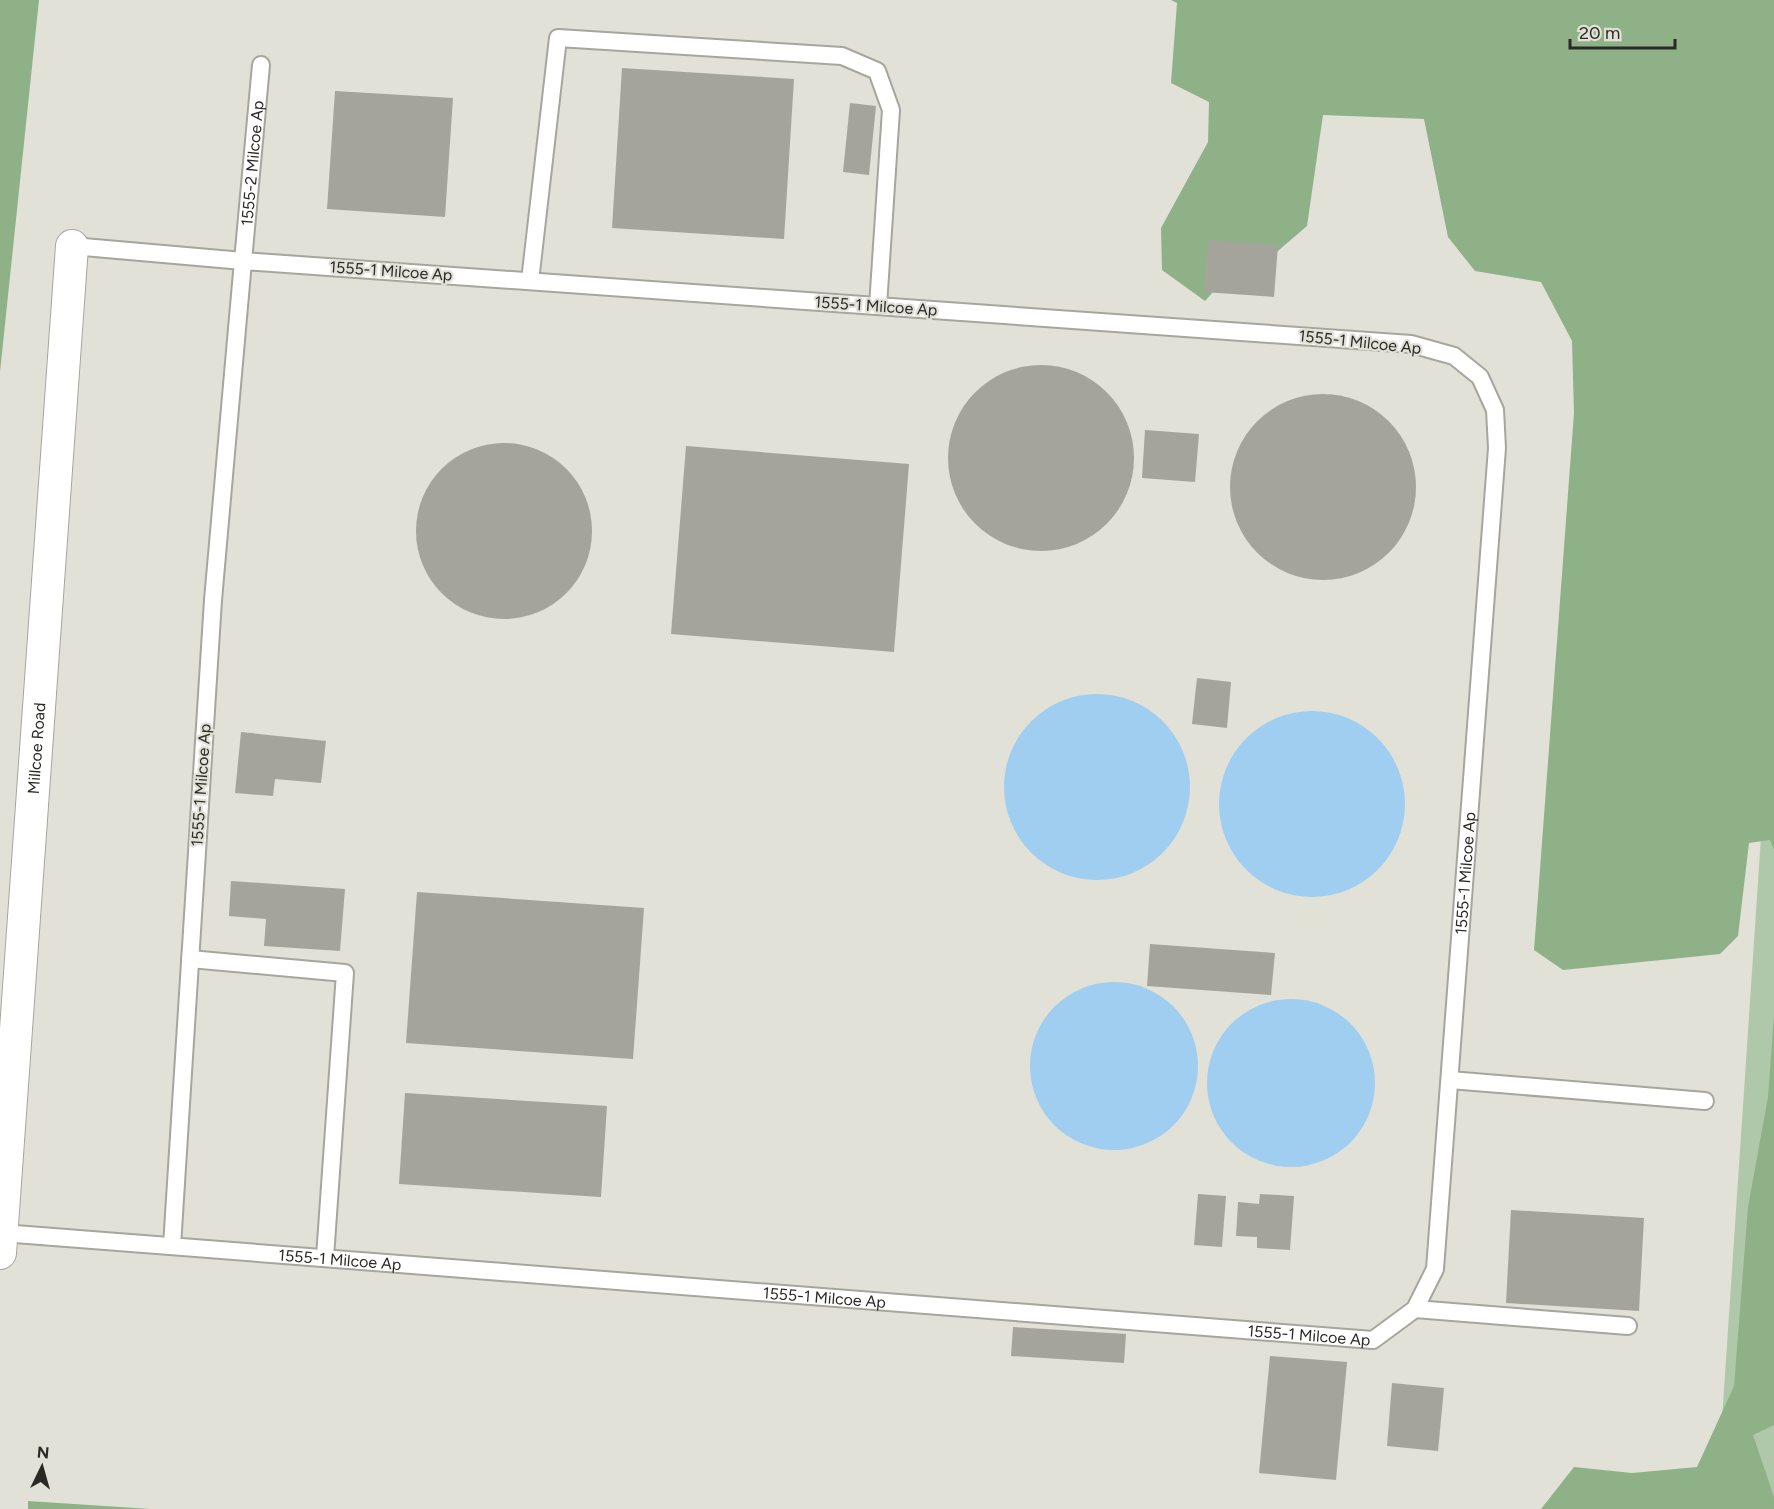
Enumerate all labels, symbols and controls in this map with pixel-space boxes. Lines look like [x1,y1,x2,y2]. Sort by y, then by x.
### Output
scale bar [1570,12,1675,50]
text: 20 m [1579,22,1620,44]
street label: 1555-2 Milcoe Ap [237,100,267,226]
street label: 1555-1 Milcoe Ap [329,257,453,285]
street label: 1555-1 Milcoe Ap [814,292,938,320]
street label: 1555-1 Milcoe Ap [1298,326,1422,358]
street label: Millcoe Road [23,702,49,795]
street label: 1555-1 Milcoe Ap [187,723,215,847]
street label: 1555-1 Milcoe Ap [1451,811,1479,935]
street label: 1555-1 Milcoe Ap [278,1245,402,1274]
street label: 1555-1 Milcoe Ap [762,1283,887,1311]
street label: 1555-1 Milcoe Ap [1247,1321,1371,1349]
north arrow [12,1437,72,1497]
text: N [36,1443,50,1463]

